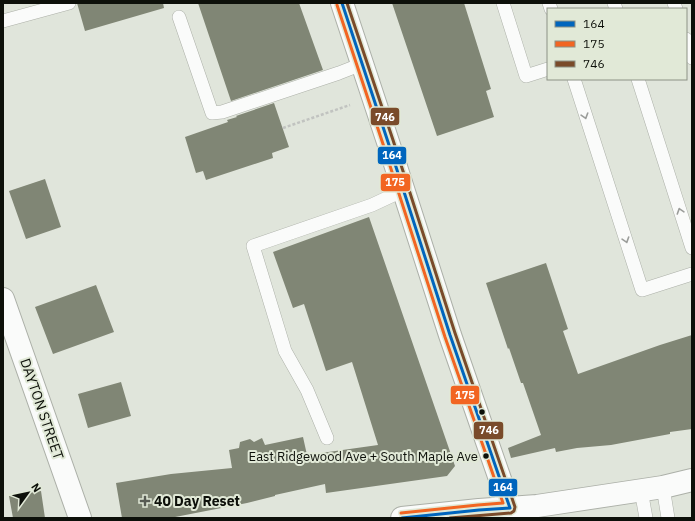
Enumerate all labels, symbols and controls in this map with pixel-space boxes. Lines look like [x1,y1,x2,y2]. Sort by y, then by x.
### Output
legend [547,8,687,80]
text: 164 [583,16,605,31]
text: 175 [583,36,605,51]
text: 746 [583,56,605,71]
line badge: 746 [370,107,400,126]
text: 746 [375,110,395,124]
one-way arrow [581,113,589,120]
line badge: 164 [377,146,407,165]
text: 164 [382,148,402,162]
line badge: 175 [380,173,411,192]
text: 175 [385,175,405,189]
one-way arrow [676,208,685,215]
one-way arrow [621,236,630,243]
street label: DAYTON STREET [16,356,68,462]
line badge: 175 [450,385,480,405]
text: 175 [455,388,475,402]
unlabelled marker [477,407,487,417]
line badge: 746 [473,421,504,440]
text: 746 [479,423,499,437]
place label: East Ridgewood Ave + South Maple Ave [249,448,478,465]
marker: East Ridgewood Ave + South Maple Ave [481,451,491,461]
north arrow [8,473,48,513]
line badge: 164 [488,478,518,497]
text: N [28,480,44,495]
text: 164 [493,480,513,494]
place label: 40 Day Reset [154,492,240,510]
marker: 40 Day Reset [139,495,151,507]

